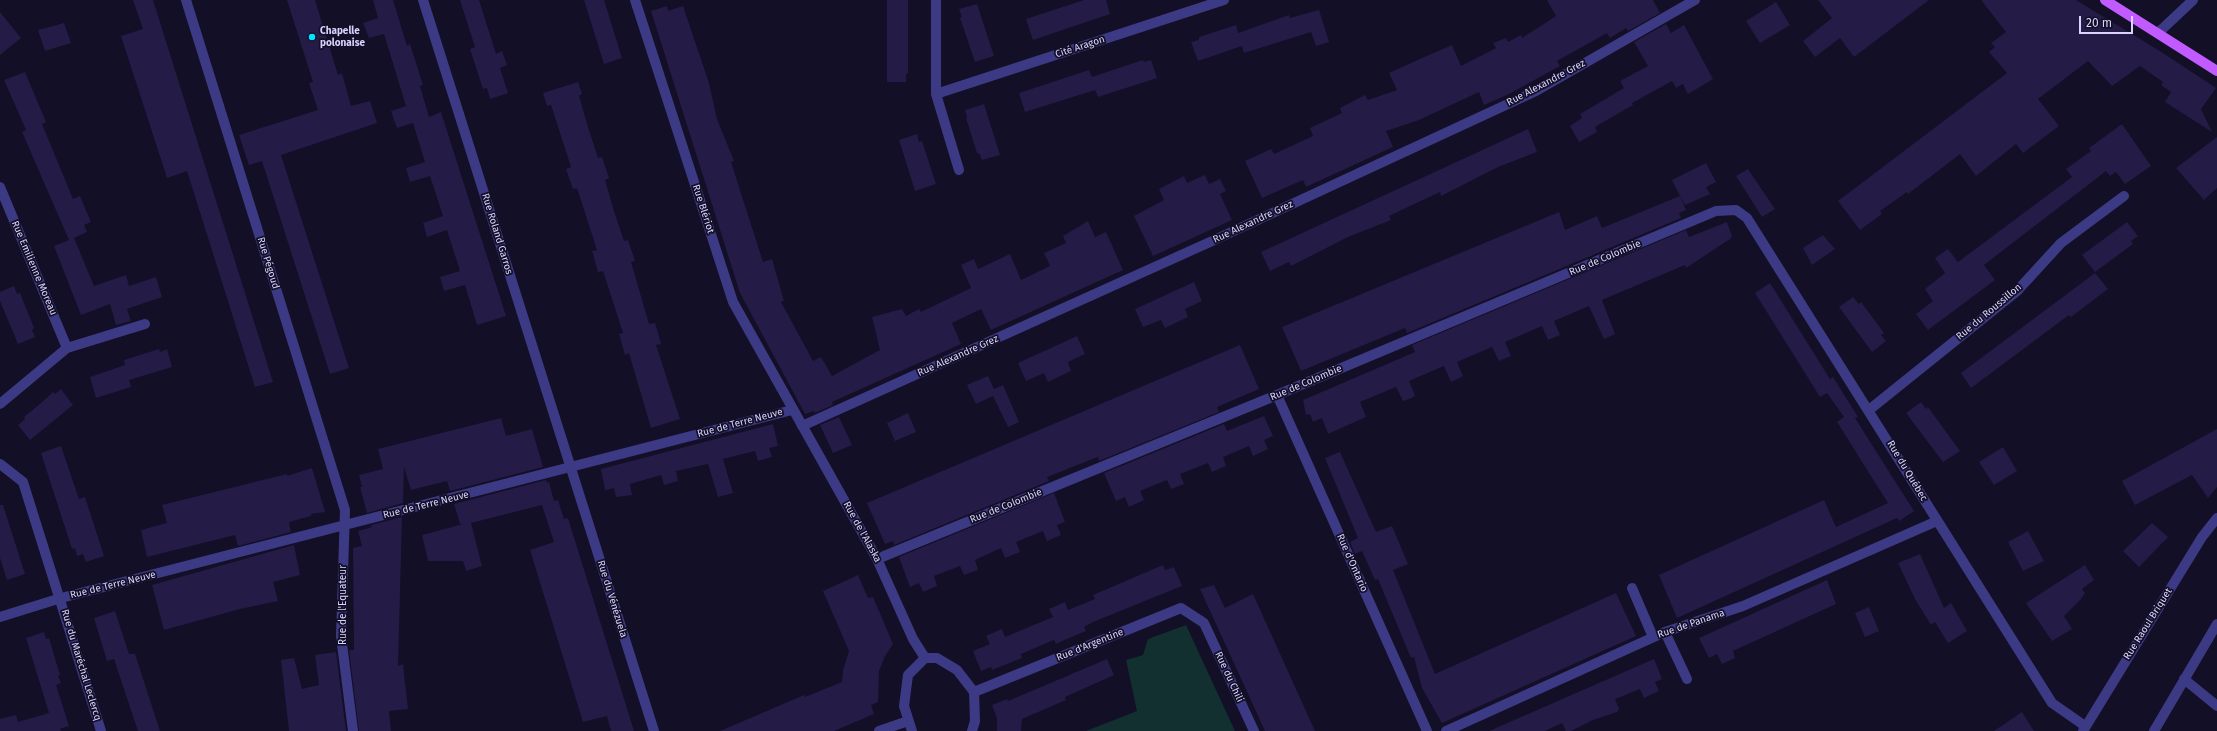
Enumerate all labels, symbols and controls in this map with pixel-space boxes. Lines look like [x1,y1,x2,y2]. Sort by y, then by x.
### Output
scale bar [2081,8,2135,34]
text: 20 m [2086,16,2112,30]
place label: Chapelle polonaise [320,25,365,48]
marker: Chapelle polonaise [307,32,317,42]
street label: Cité Aragon [1054,33,1106,61]
street label: Rue Alexandre Grez [1505,57,1587,109]
street label: Rue Blériot [689,183,717,235]
street label: Rue Roland Garros [479,192,515,276]
street label: Rue Alexandre Grez [1211,198,1295,246]
street label: Rue Emilienne Moreau [9,219,59,317]
street label: Rue Pégoud [254,236,282,290]
street label: Rue de Colombie [1567,237,1643,279]
street label: Rue du Roussillon [1954,281,2024,343]
street label: Rue Alexandre Grez [916,333,1000,379]
street label: Rue de Colombie [1268,362,1344,404]
street label: Rue de Terre Neuve [696,406,784,440]
street label: Rue du Québec [1884,438,1930,504]
street label: Rue de Colombie [968,486,1044,526]
street label: Rue de Terre Neuve [382,489,470,521]
street label: Rue de l'Alaska [840,499,884,565]
street label: Rue d'Ontario [1334,532,1370,594]
street label: Rue du Vénézuela [595,559,629,639]
street label: Rue de l'Equateur [337,565,349,645]
street label: Rue de Terre Neuve [69,569,157,601]
street label: Rue Raoul Briquet [2121,586,2175,662]
street label: Rue de Panama [1656,607,1726,641]
street label: Rue du Maréchal Leclercq [58,608,104,722]
street label: Rue d'Argentine [1055,626,1125,664]
street label: Rue du Chili [1212,650,1246,704]

